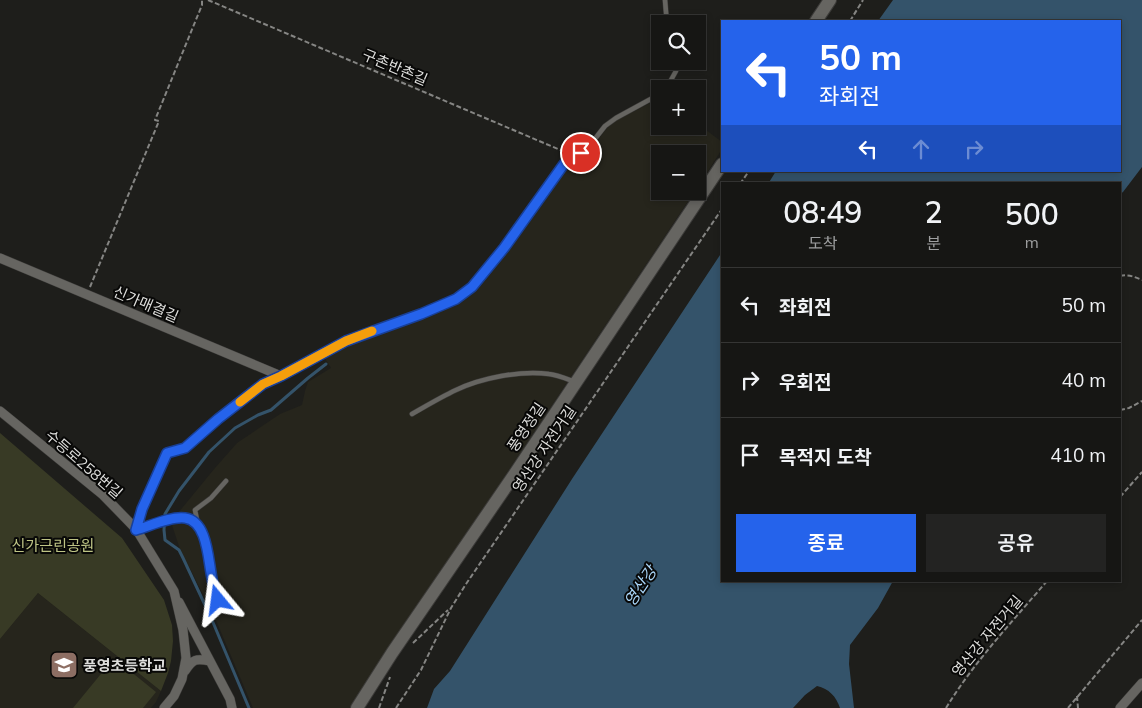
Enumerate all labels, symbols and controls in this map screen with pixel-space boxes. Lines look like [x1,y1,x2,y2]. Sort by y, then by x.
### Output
map controls [651,15,706,200]
button: search [651,15,706,70]
text: 50 m [819,35,902,79]
icon: left [736,40,801,105]
street label: 구촌반촌길 [360,45,430,89]
button: + [651,80,706,135]
text: 좌회전 [819,82,880,110]
pin [560,132,602,174]
icon: left [854,135,882,163]
icon: ahead [907,135,935,163]
icon: right [960,135,988,163]
icon: arrive [567,139,595,167]
button: − [651,145,706,200]
text: 08:49 [783,193,862,231]
text: 2 [925,193,943,231]
text: 500 [1005,195,1059,233]
text: m [1025,232,1039,252]
text: 도착 [808,233,838,253]
text: 분 [926,233,941,253]
street label: 신가매결길 [111,282,181,326]
icon: left [736,291,764,319]
text: 50 m [1062,293,1106,317]
text: 좌회전 [779,295,831,319]
icon: right [736,366,764,394]
text: 40 m [1062,368,1106,392]
text: 우회전 [779,370,831,394]
street label: 풍영정길 [503,399,549,455]
street label: 영산강 자전거길 [508,402,580,496]
street label: 수등로258번길 [42,425,126,503]
icon: arrive [736,441,764,469]
text: 410 m [1050,443,1106,467]
text: 목적지 도착 [779,445,872,469]
button: 종료 [736,514,916,572]
button: 공유 [926,514,1106,572]
park label: 신가근린공원 [12,536,94,555]
water label: 영산강 [619,560,662,610]
position arrow [191,573,243,625]
street label: 영산강 자전거길 [947,591,1027,681]
school or university icon: 풍영초등학교 [49,650,79,680]
place label: 풍영초등학교 [83,656,166,675]

